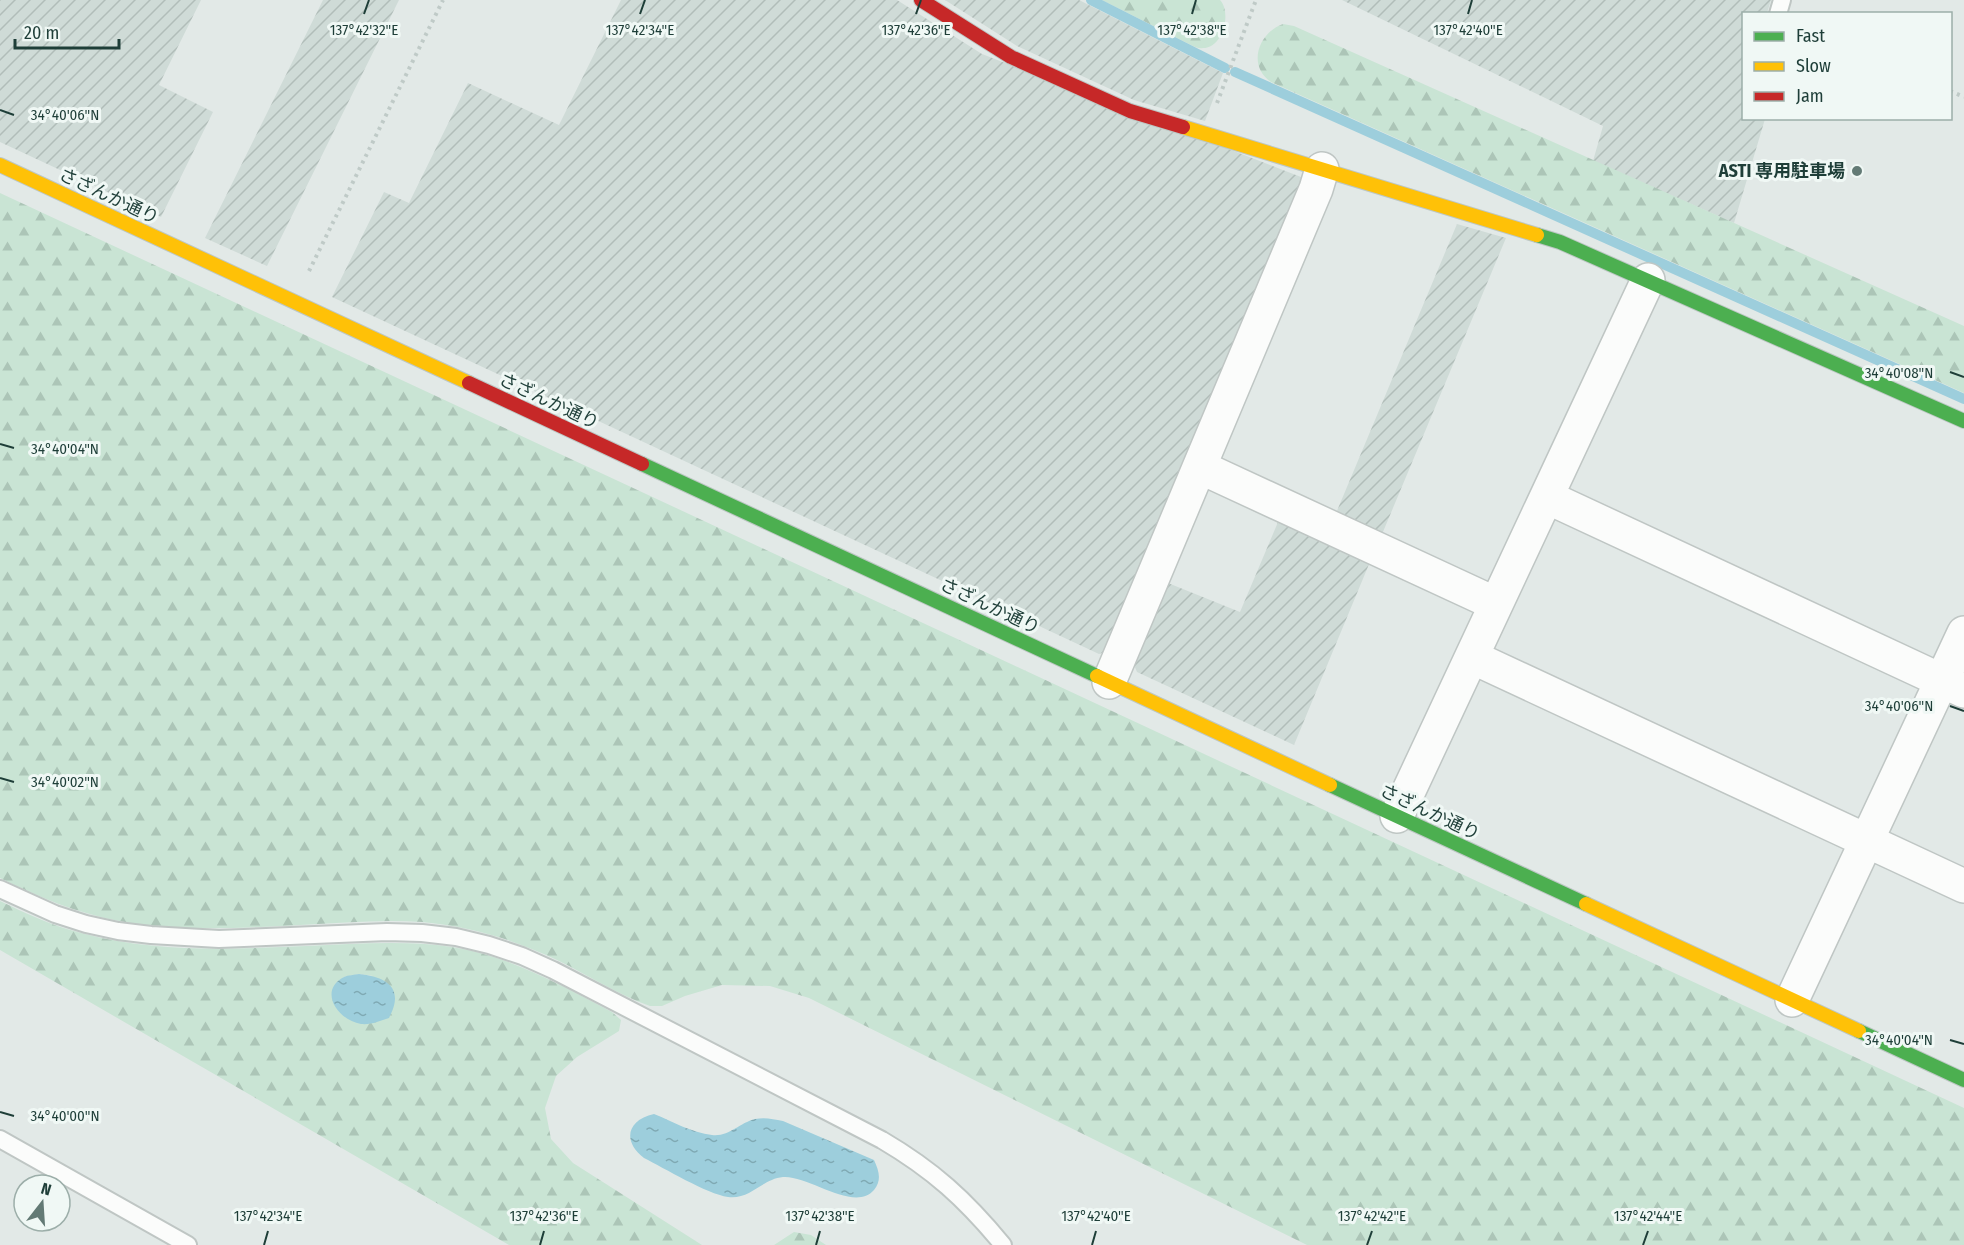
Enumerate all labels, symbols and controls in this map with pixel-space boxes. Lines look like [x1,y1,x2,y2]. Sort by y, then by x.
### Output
scale bar [15,12,118,50]
legend [1742,12,1952,120]
text: 137°42'32"E [330,21,398,39]
text: 137°42'34"E [606,21,674,39]
text: 137°42'36"E [881,21,951,39]
text: 137°42'38"E [1157,21,1227,39]
text: 137°42'40"E [1433,21,1503,39]
text: 20 m [24,22,59,44]
text: Fast [1796,25,1825,47]
text: Slow [1796,55,1831,77]
text: Jam [1796,85,1824,107]
text: 34°40'06"N [31,106,99,124]
place label: ASTI 専用駐車場 [1718,160,1845,182]
street label: さざんか通り [55,163,163,229]
marker: ASTI 専用駐車場 [1850,164,1864,178]
text: 34°40'08"N [1865,364,1933,382]
street label: さざんか通り [495,368,603,434]
text: 34°40'04"N [31,440,99,458]
street label: さざんか通り [936,573,1044,639]
text: 34°40'06"N [1865,697,1933,715]
text: 34°40'02"N [31,773,99,791]
street label: さざんか通り [1376,779,1484,845]
text: 34°40'04"N [1865,1031,1933,1049]
text: 34°40'00"N [30,1107,100,1125]
north arrow [12,1173,72,1233]
text: N [39,1179,54,1200]
text: 137°42'34"E [234,1207,302,1225]
text: 137°42'36"E [509,1207,579,1225]
text: 137°42'38"E [785,1207,855,1225]
text: 137°42'40"E [1061,1207,1131,1225]
text: 137°42'42"E [1338,1207,1406,1225]
text: 137°42'44"E [1614,1207,1682,1225]

